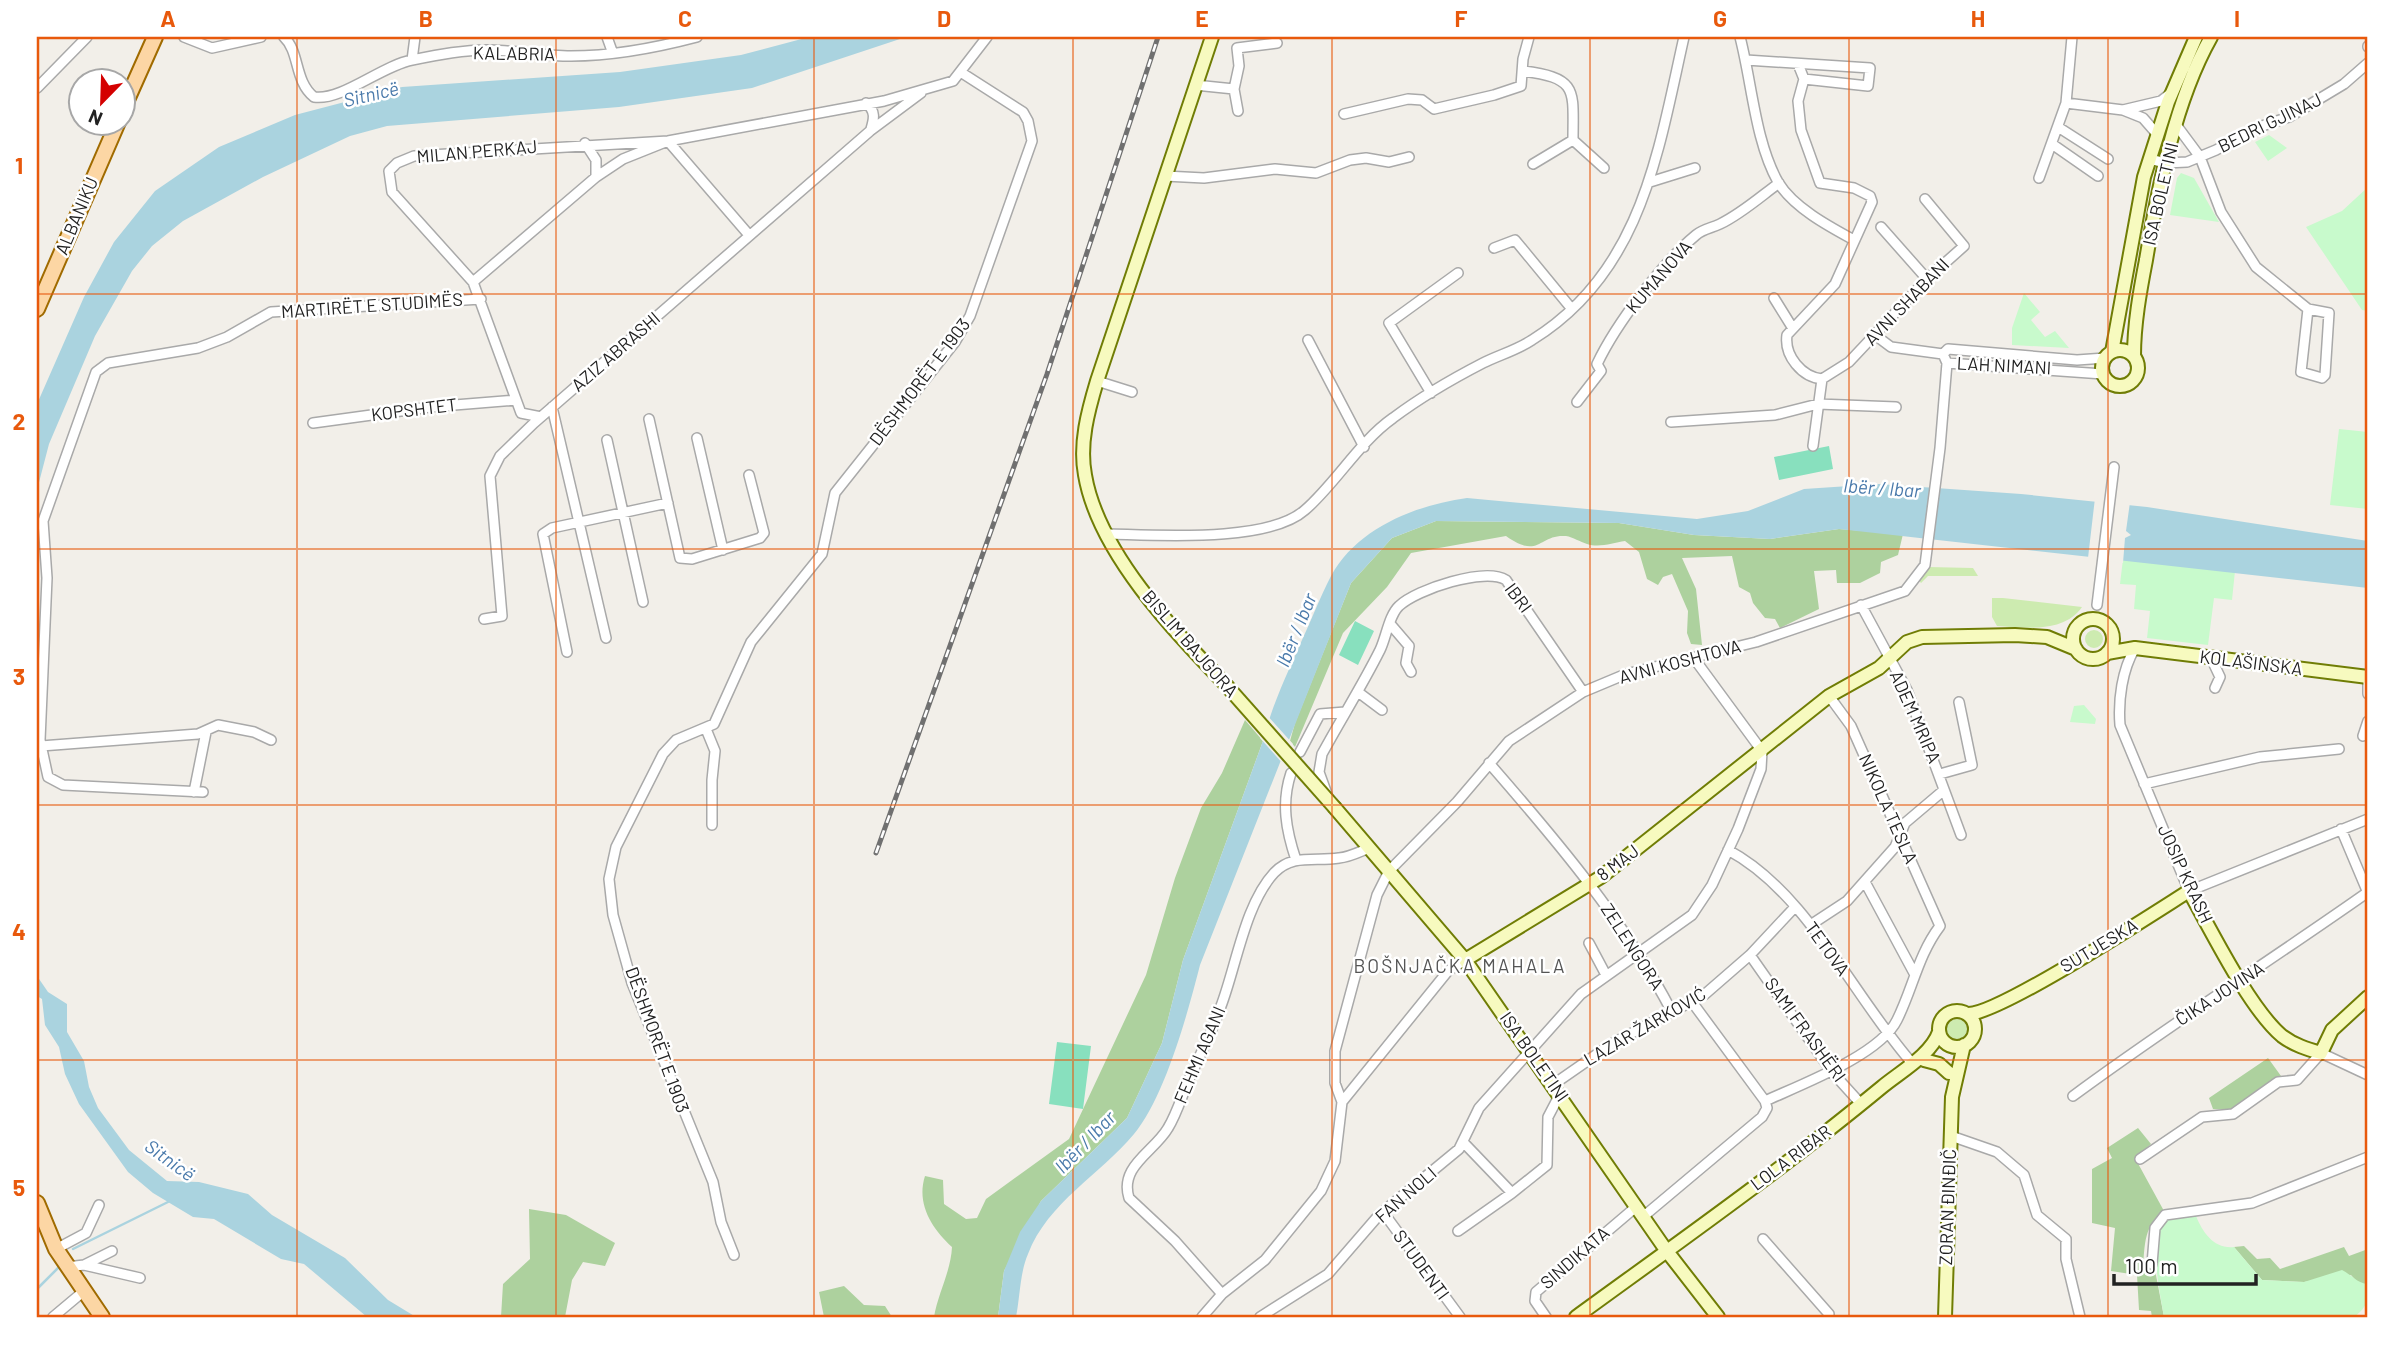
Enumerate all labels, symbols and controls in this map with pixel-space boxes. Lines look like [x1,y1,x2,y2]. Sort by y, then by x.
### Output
text: A [160,4,176,32]
text: B [419,4,433,32]
text: C [678,4,692,32]
text: D [937,4,951,32]
text: E [1195,4,1209,32]
text: F [1455,4,1468,32]
text: G [1713,4,1727,32]
text: H [1971,4,1985,32]
text: I [2234,4,2240,32]
street label: KALABRIA [473,41,555,65]
north arrow [66,66,136,136]
water label: Sitnicë [341,76,401,111]
street label: BEDRI GJINAJ [2214,87,2325,157]
text: N [85,105,105,131]
street label: MILAN PERKAJ [416,135,538,167]
street label: ISA BOLETINI [2137,140,2183,247]
text: 1 [15,151,23,179]
street label: ALBANIKU [50,173,102,258]
street label: KUMANOVA [1621,235,1696,317]
street label: AVNI SHABANI [1859,253,1953,350]
street label: MARTIRËT E STUDIMËS [280,288,463,322]
street label: AZIZ ABRASHI [566,307,664,396]
street label: DËSHMORËT E 1903 [864,313,974,449]
street label: LAH NIMANI [1956,352,2052,378]
street label: KOPSHTET [370,393,458,425]
text: 2 [13,407,25,435]
water label: Ibër / Ibar [1843,473,1923,502]
street label: IBRI [1500,578,1537,617]
street label: BISLIM BAJGORA [1138,585,1243,702]
water label: Ibër / Ibar [1270,588,1321,670]
street label: AVNI KOSHTOVA [1616,634,1743,688]
street label: KOLAŠINSKA [2198,645,2304,679]
text: 3 [13,662,25,690]
street label: ADEM MRIPA [1886,667,1946,766]
street label: NIKOLA TESLA [1855,750,1923,867]
street label: JOSIP KRASH [2154,821,2218,926]
street label: 8 MAJ [1592,839,1643,885]
street label: ZELENGORA [1597,899,1669,994]
street label: SUTJESKA [2056,913,2141,977]
text: 4 [12,917,26,945]
street label: TETOVA [1801,917,1855,980]
district label: BOŠNJAČKA MAHALA [1353,954,1567,977]
street label: ČIKA JOVINA [2171,956,2268,1030]
street label: DËSHMORËT E 1903 [621,964,695,1116]
street label: SAMI FRASHËRI [1761,973,1851,1086]
street label: LAZAR ŽARKOVIĆ [1579,982,1710,1070]
street label: FEHMI AGANI [1169,1003,1229,1107]
street label: ISA BOLETINI [1496,1007,1574,1106]
water label: Ibër / Ibar [1049,1105,1121,1178]
street label: LOLA RIBAR [1746,1120,1835,1195]
water label: Sitnicë [141,1134,200,1186]
street label: ZORAN ĐINĐIČ [1934,1148,1960,1266]
street label: FAN NOLI [1370,1162,1441,1227]
text: 5 [13,1173,25,1201]
street label: SINDIKATA [1535,1221,1613,1293]
street label: STUDENTI [1389,1225,1455,1304]
scale bar [2114,1242,2256,1286]
text: 100 m [2125,1253,2178,1278]

